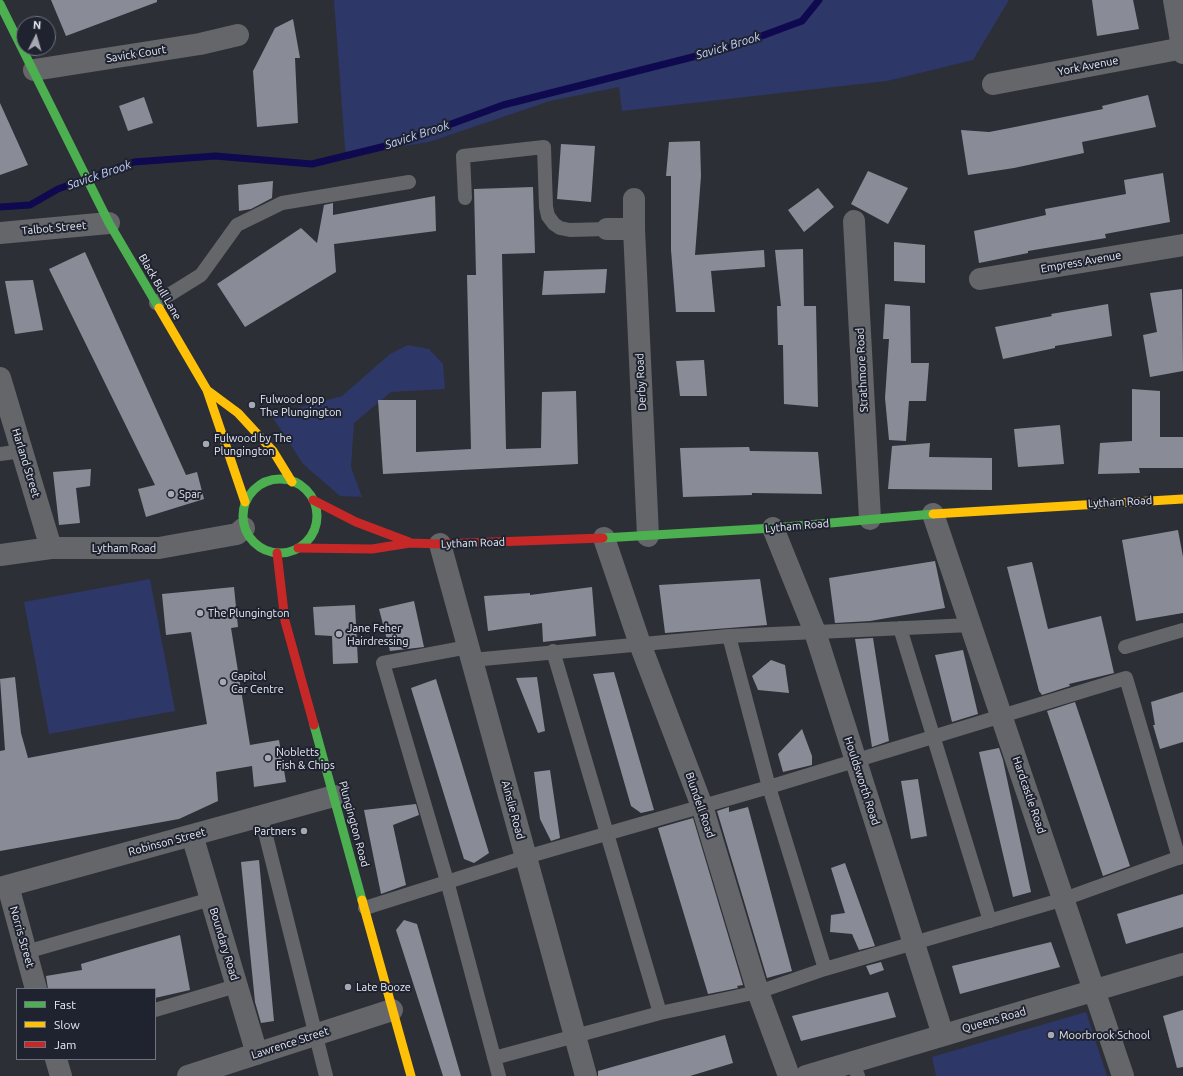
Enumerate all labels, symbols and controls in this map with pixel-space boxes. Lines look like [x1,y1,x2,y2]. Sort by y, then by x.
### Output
north arrow [16,16,56,56]
text: N [32,19,42,31]
water label: Savick Brook [694,29,762,63]
street label: Savick Court [105,43,167,65]
street label: York Avenue [1056,54,1120,78]
water label: Savick Brook [383,118,451,152]
water label: Savick Brook [65,157,133,193]
street label: Talbot Street [21,219,87,237]
street label: Empress Avenue [1040,248,1122,276]
street label: Black Bull Lane [136,252,184,322]
street label: Strathmore Road [853,327,871,413]
street label: Derby Road [633,353,649,411]
place label: Fulwood opp The Plungington [260,392,342,418]
marker: Fulwood opp The Plungington [247,400,257,410]
street label: Harland Street [9,427,43,499]
place label: Fulwood by The Plungington [214,431,292,457]
marker: Fulwood by The Plungington [201,439,211,449]
place label: Spar [179,487,201,501]
marker: Spar [166,489,176,499]
street label: Lytham Road [1088,494,1152,510]
street label: Lytham Road [764,517,830,535]
street label: Lytham Road [441,535,505,551]
street label: Lytham Road [92,541,156,555]
place label: The Plungington [208,606,290,620]
marker: The Plungington [195,608,205,618]
place label: Jane Feher Hairdressing [347,621,409,647]
marker: Jane Feher Hairdressing [334,629,344,639]
place label: Capitol Car Centre [231,669,284,695]
marker: Capitol Car Centre [218,677,228,687]
street label: Houldsworth Road [841,735,883,827]
place label: Nobletts Fish & Chips [276,745,335,771]
marker: Nobletts Fish & Chips [263,753,273,763]
street label: Hardcastle Road [1010,755,1048,835]
street label: Blundell Road [683,770,717,840]
street label: Ainslie Road [499,779,527,841]
street label: Plungington Road [336,780,372,868]
place label: Partners [254,824,296,838]
street label: Robinson Street [127,825,207,859]
marker: Partners [299,826,309,836]
street label: Norris Street [7,905,37,969]
street label: Boundary Road [207,906,241,982]
place label: Late Booze [356,980,411,994]
marker: Late Booze [343,982,353,992]
legend [16,988,156,1060]
text: Fast [54,998,76,1011]
street label: Queens Road [961,1005,1027,1035]
text: Slow [54,1018,80,1031]
street label: Lawrence Street [250,1024,330,1062]
place label: Moorbrook School [1059,1028,1150,1042]
marker: Moorbrook School [1046,1030,1056,1040]
text: Jam [54,1038,76,1051]

